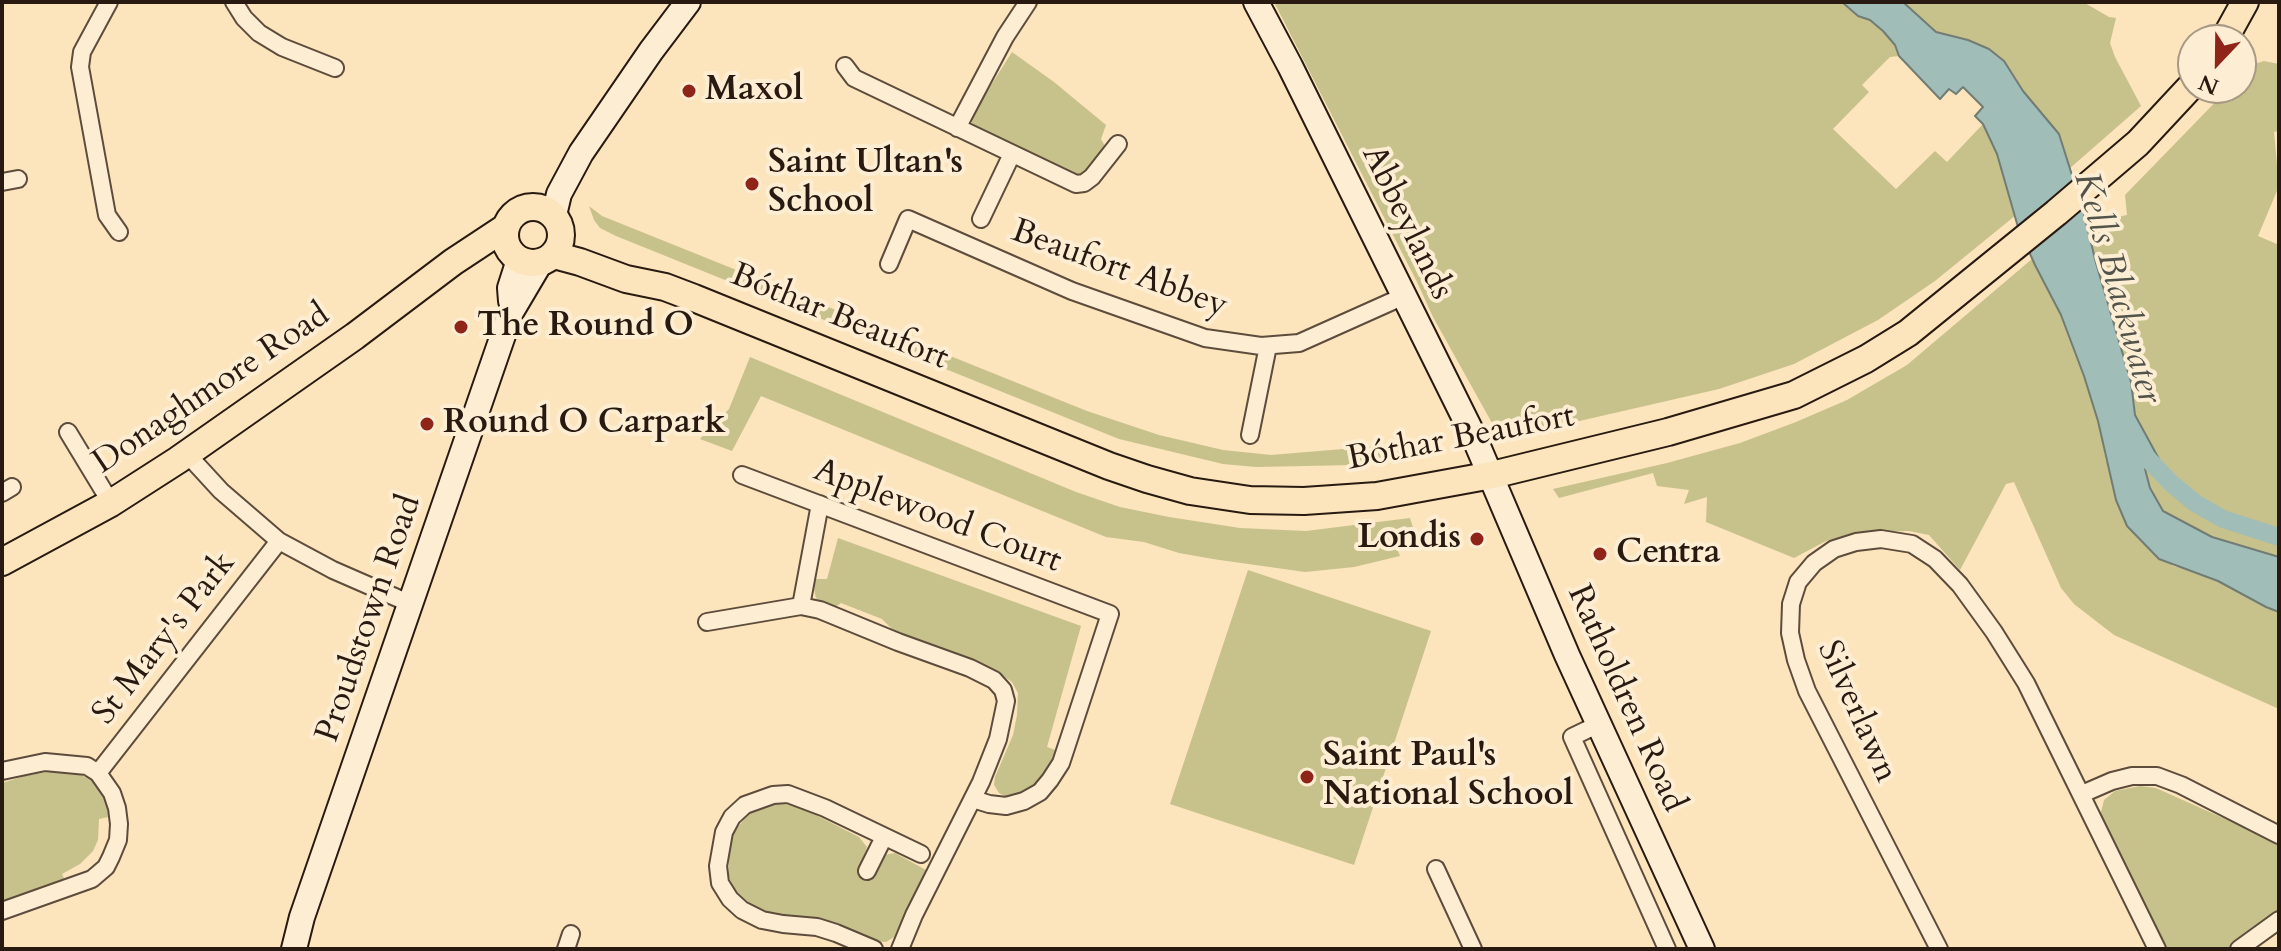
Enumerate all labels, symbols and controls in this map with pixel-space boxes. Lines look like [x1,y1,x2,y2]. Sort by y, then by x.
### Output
north arrow [2177,24,2257,104]
text: N [2194,67,2223,102]
place label: Maxol [705,71,803,111]
marker: Maxol [680,82,698,100]
street label: Abbeylands [1351,139,1461,307]
place label: Saint Ultan's School [768,144,963,224]
water label: Kells Blackwater [2062,167,2170,409]
marker: Saint Ultan's School [743,175,761,193]
street label: Beaufort Abbey [1005,212,1233,328]
street label: Bóthar Beaufort [724,256,954,380]
street label: Donaghmore Road [86,296,338,484]
place label: The Round O [477,307,694,347]
marker: The Round O [452,318,470,336]
street label: Bóthar Beaufort [1344,397,1578,481]
place label: Round O Carpark [443,404,726,444]
marker: Round O Carpark [418,415,436,433]
street label: Applewood Court [807,451,1067,583]
street label: Proudstown Road [309,490,431,748]
place label: Londis [1357,519,1461,559]
marker: Londis [1468,530,1486,548]
place label: Centra [1616,534,1721,574]
street label: St Mary's Park [85,545,245,733]
marker: Centra [1591,545,1609,563]
street label: Ratholdren Road [1557,579,1693,819]
street label: Silverlawn [1807,635,1905,789]
place label: Saint Paul's National School [1323,737,1573,816]
marker: Saint Paul's National School [1298,768,1316,786]

